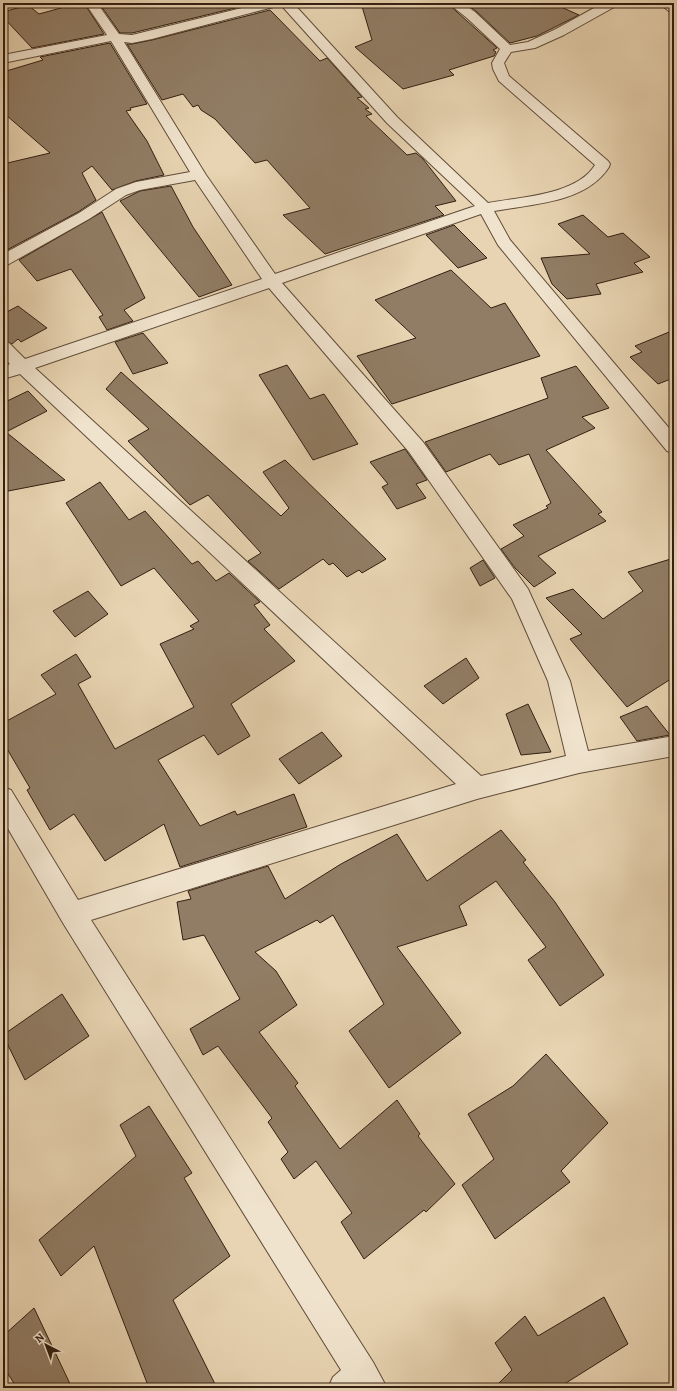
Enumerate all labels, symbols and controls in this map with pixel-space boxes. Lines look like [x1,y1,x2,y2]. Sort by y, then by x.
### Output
north arrow [26,1325,66,1365]
text: N [32,1330,48,1346]

